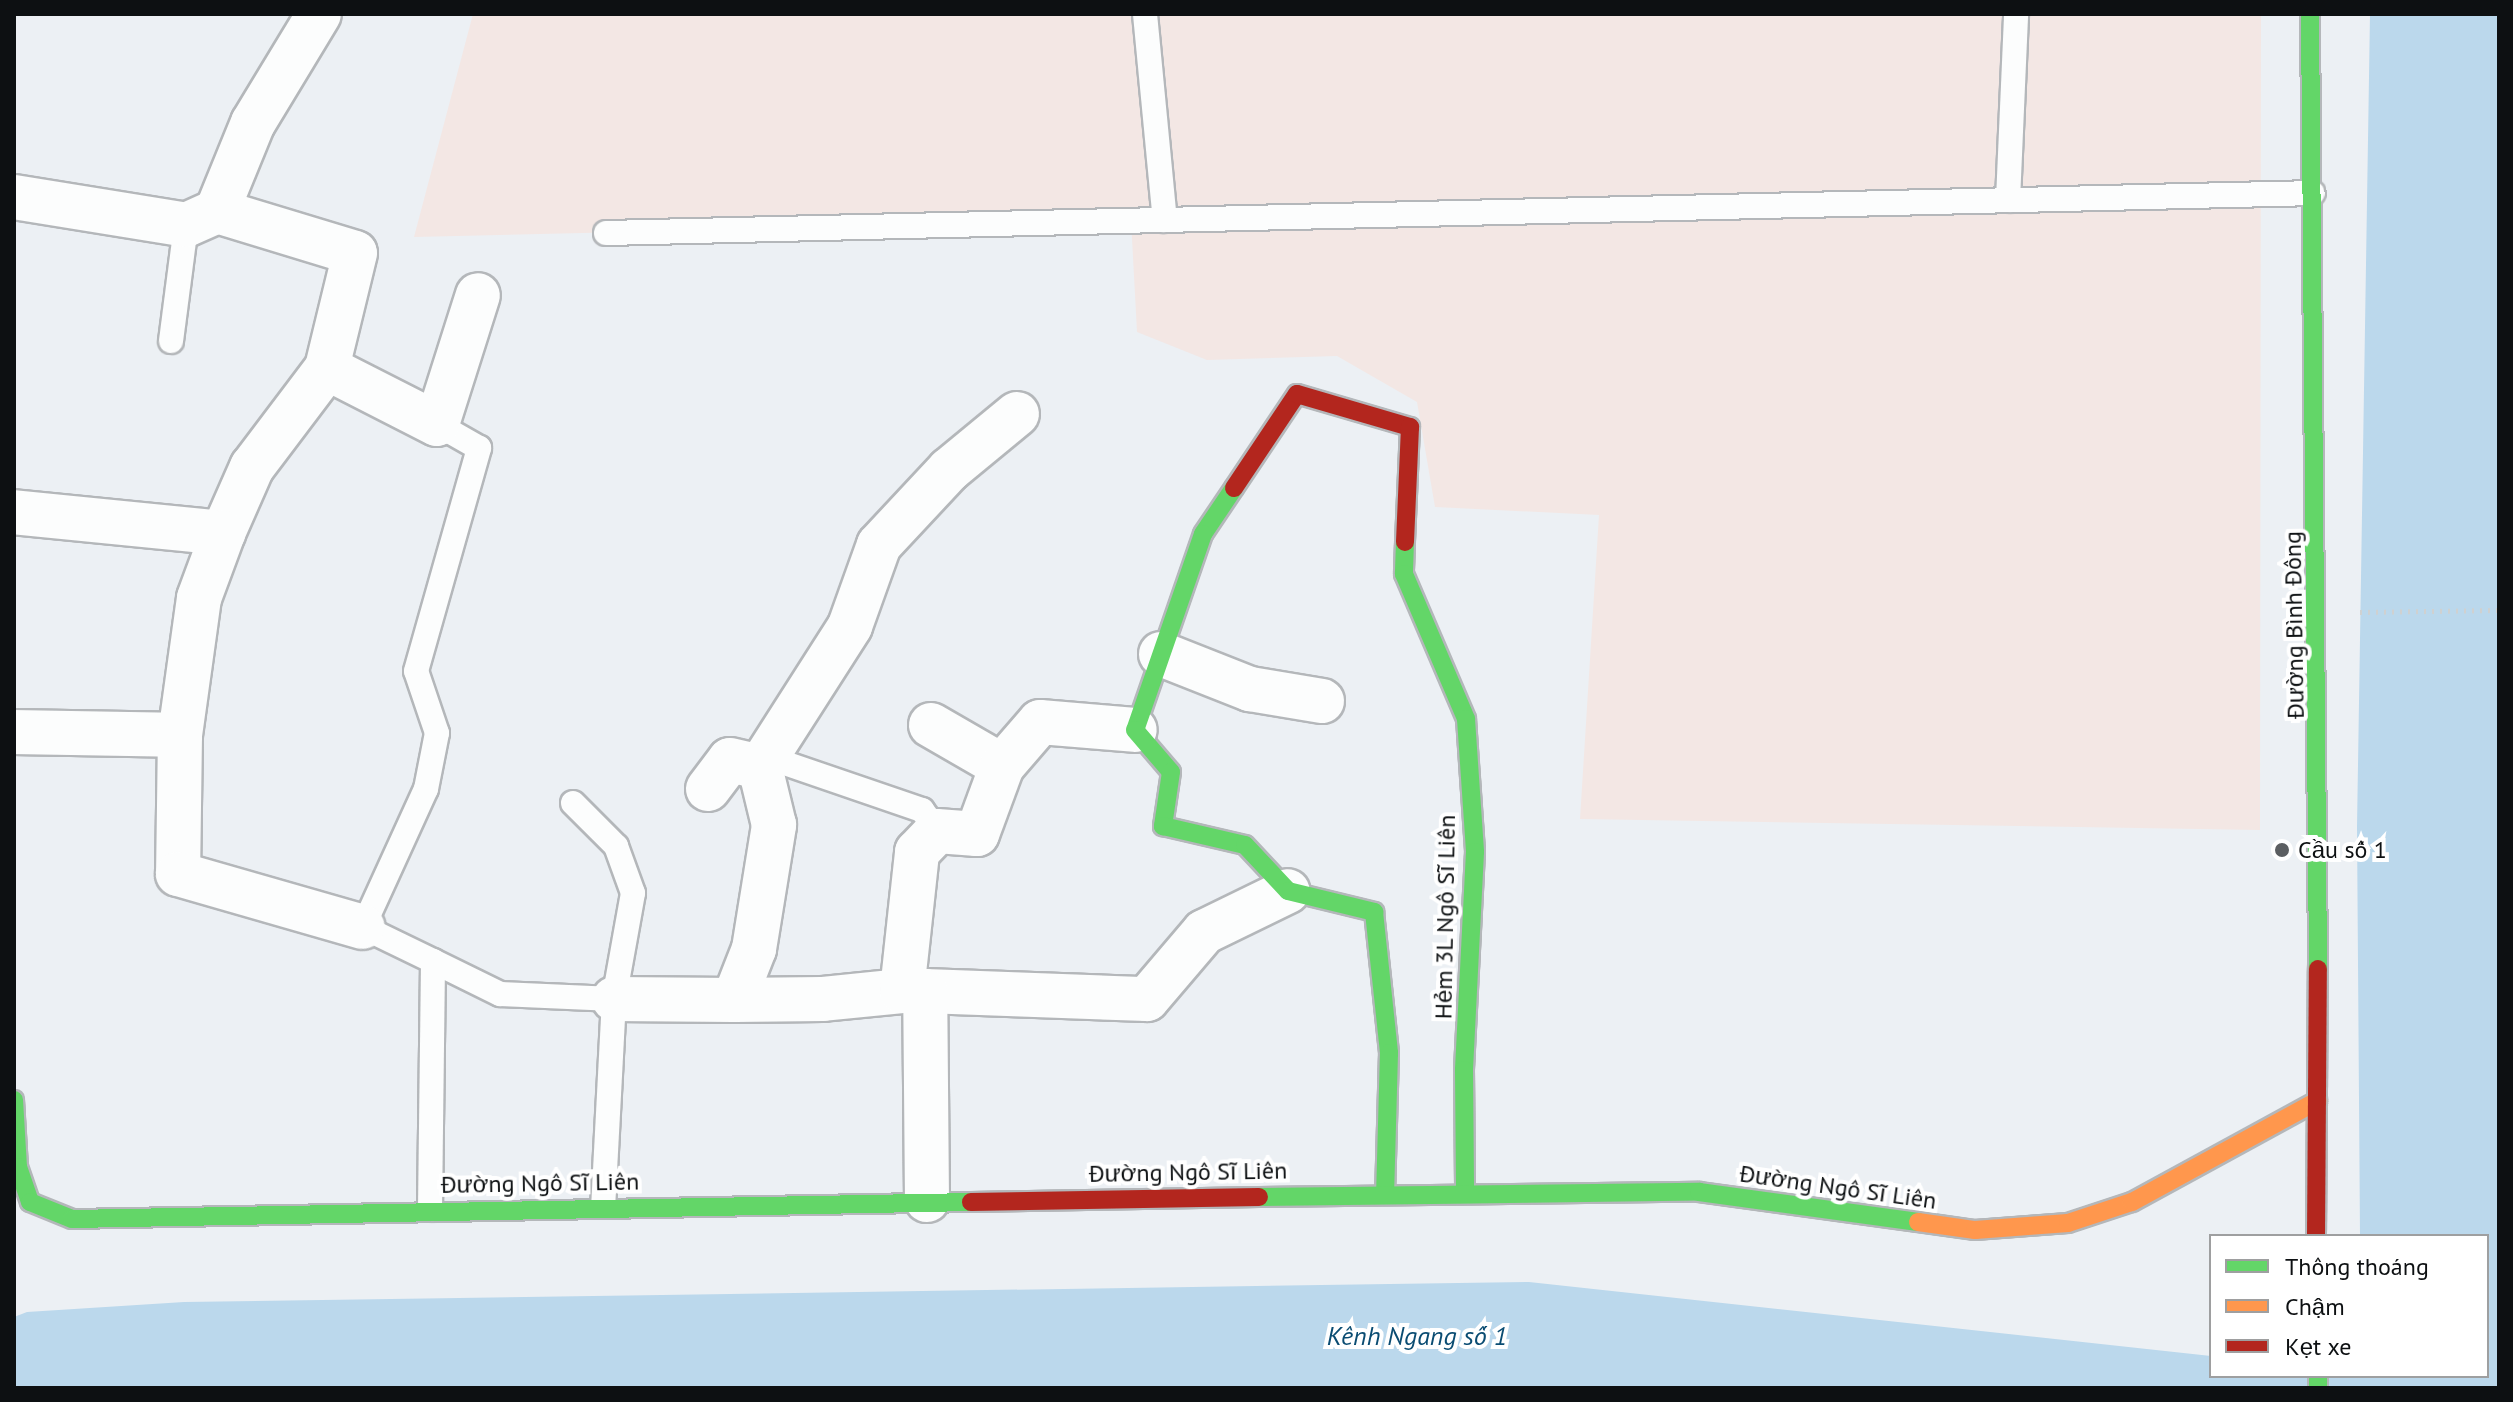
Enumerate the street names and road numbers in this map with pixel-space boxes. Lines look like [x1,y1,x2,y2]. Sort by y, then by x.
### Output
street label: Đường Bình Đông [2278,531,2310,719]
street label: Hẻm 3L Ngô Sĩ Liên [1429,814,1461,1020]
street label: Đường Ngô Sĩ Liên [1089,1156,1287,1188]
street label: Đường Ngô Sĩ Liên [1738,1159,1938,1215]
street label: Đường Ngô Sĩ Liên [441,1167,639,1199]

